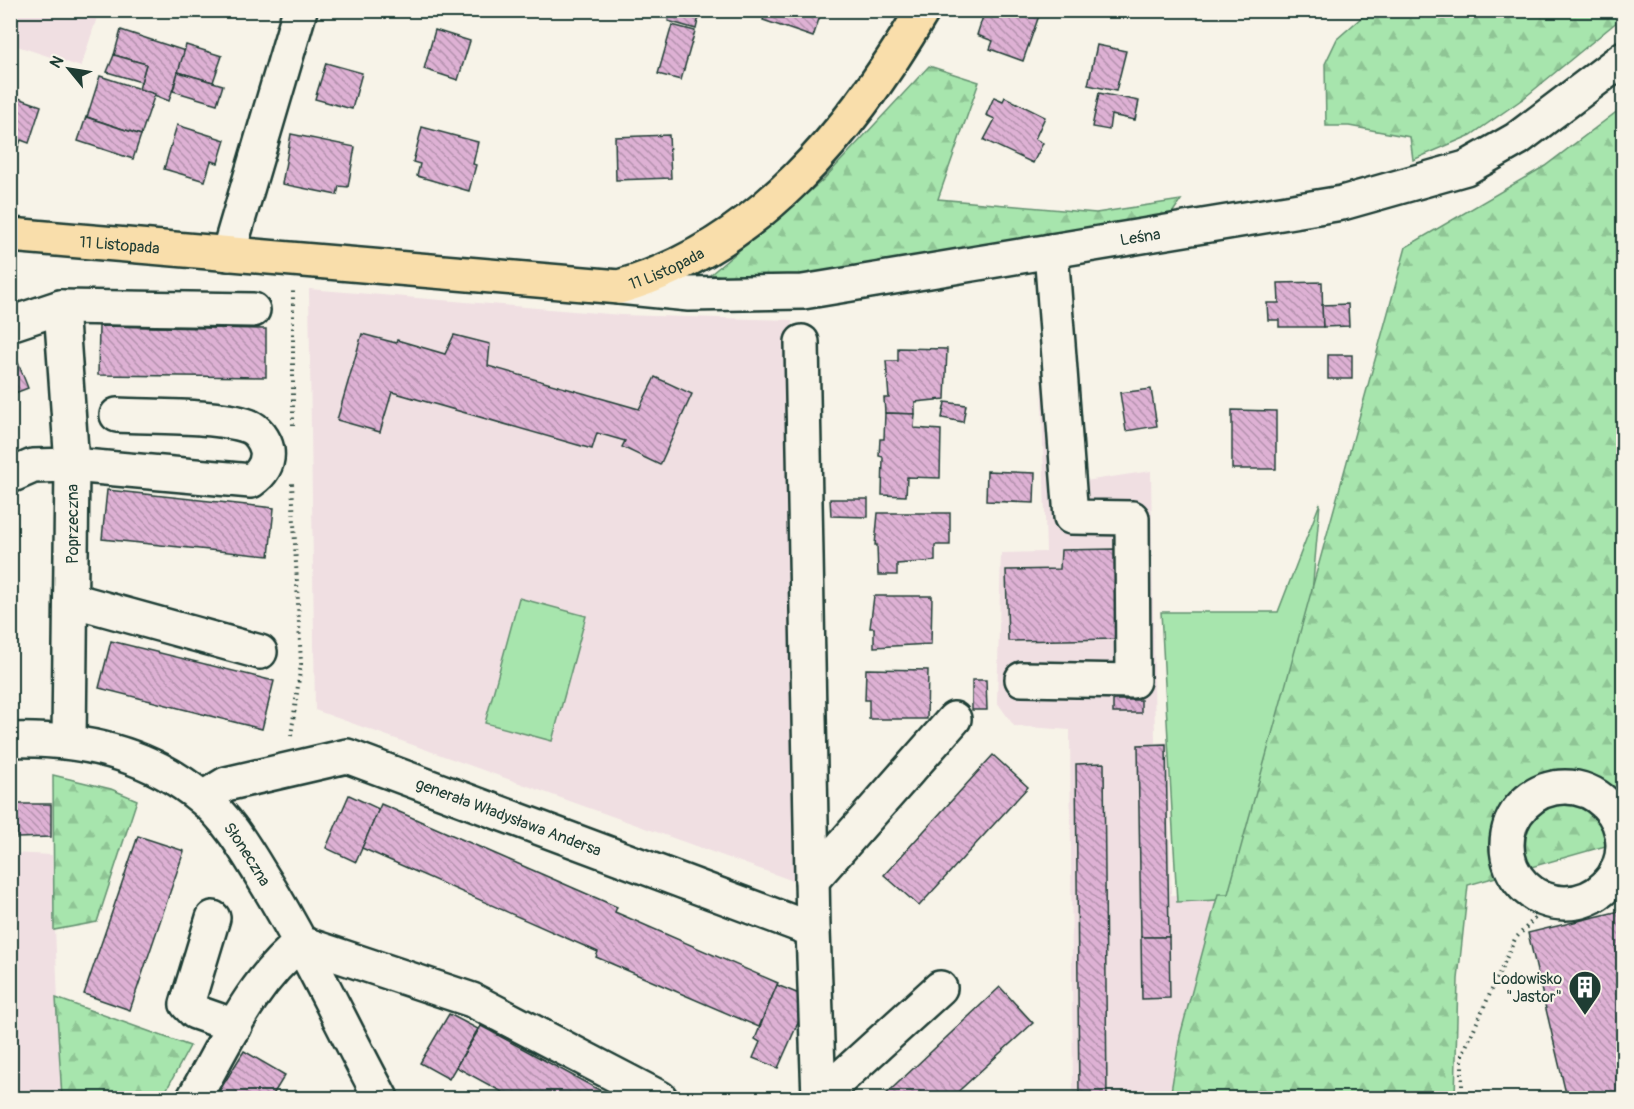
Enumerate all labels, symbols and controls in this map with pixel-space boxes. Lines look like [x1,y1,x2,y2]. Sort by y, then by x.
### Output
north arrow [39,39,99,99]
text: N [46,52,68,72]
street label: Leśna [1119,224,1162,251]
street label: 11 Listopada [79,232,161,259]
street label: 11 Listopada [626,244,708,294]
street label: Poprzeczna [63,484,83,564]
street label: generała Władysława Andersa [413,774,604,861]
street label: Słoneczna [219,819,275,890]
place label: Lodowisko "Jastor" [1492,969,1562,1007]
building icon: Lodowisko "Jastor" [1567,969,1603,1016]

